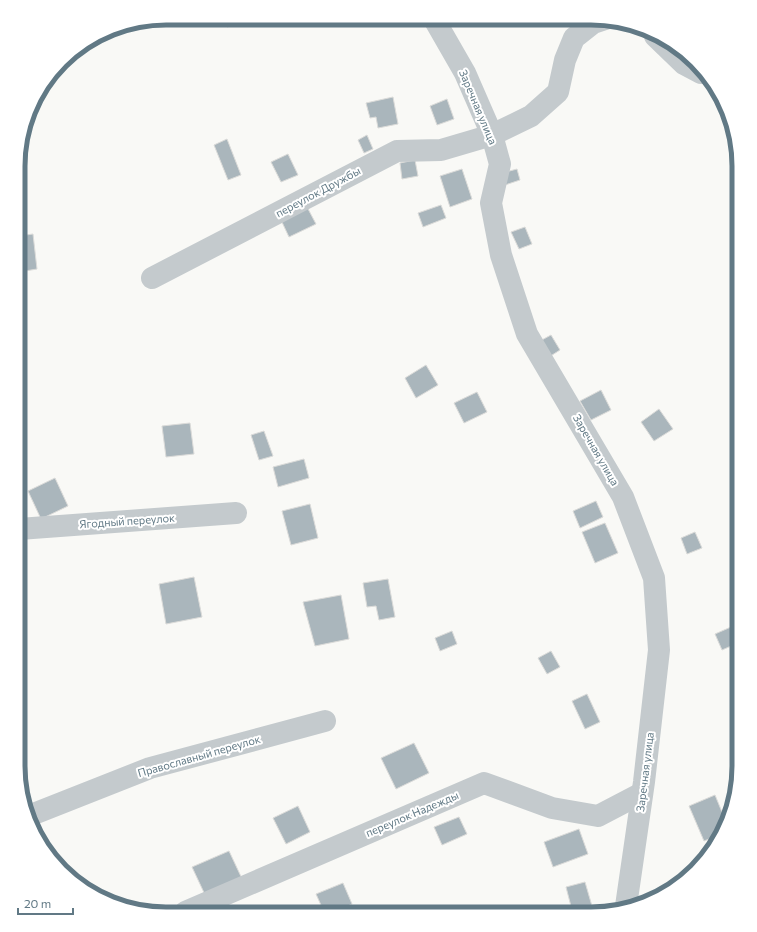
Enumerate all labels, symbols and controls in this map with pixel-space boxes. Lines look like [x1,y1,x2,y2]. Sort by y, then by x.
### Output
street label: Заречная улица [457,67,500,146]
street label: переулок Дружбы [273,164,363,219]
street label: Заречная улица [571,412,622,488]
street label: Ягодный переулок [79,511,175,530]
street label: Заречная улица [633,731,656,812]
street label: Православный переулок [136,732,262,779]
street label: переулок Надежды [363,788,460,839]
scale bar [18,890,73,916]
text: 20 m [24,896,51,910]

